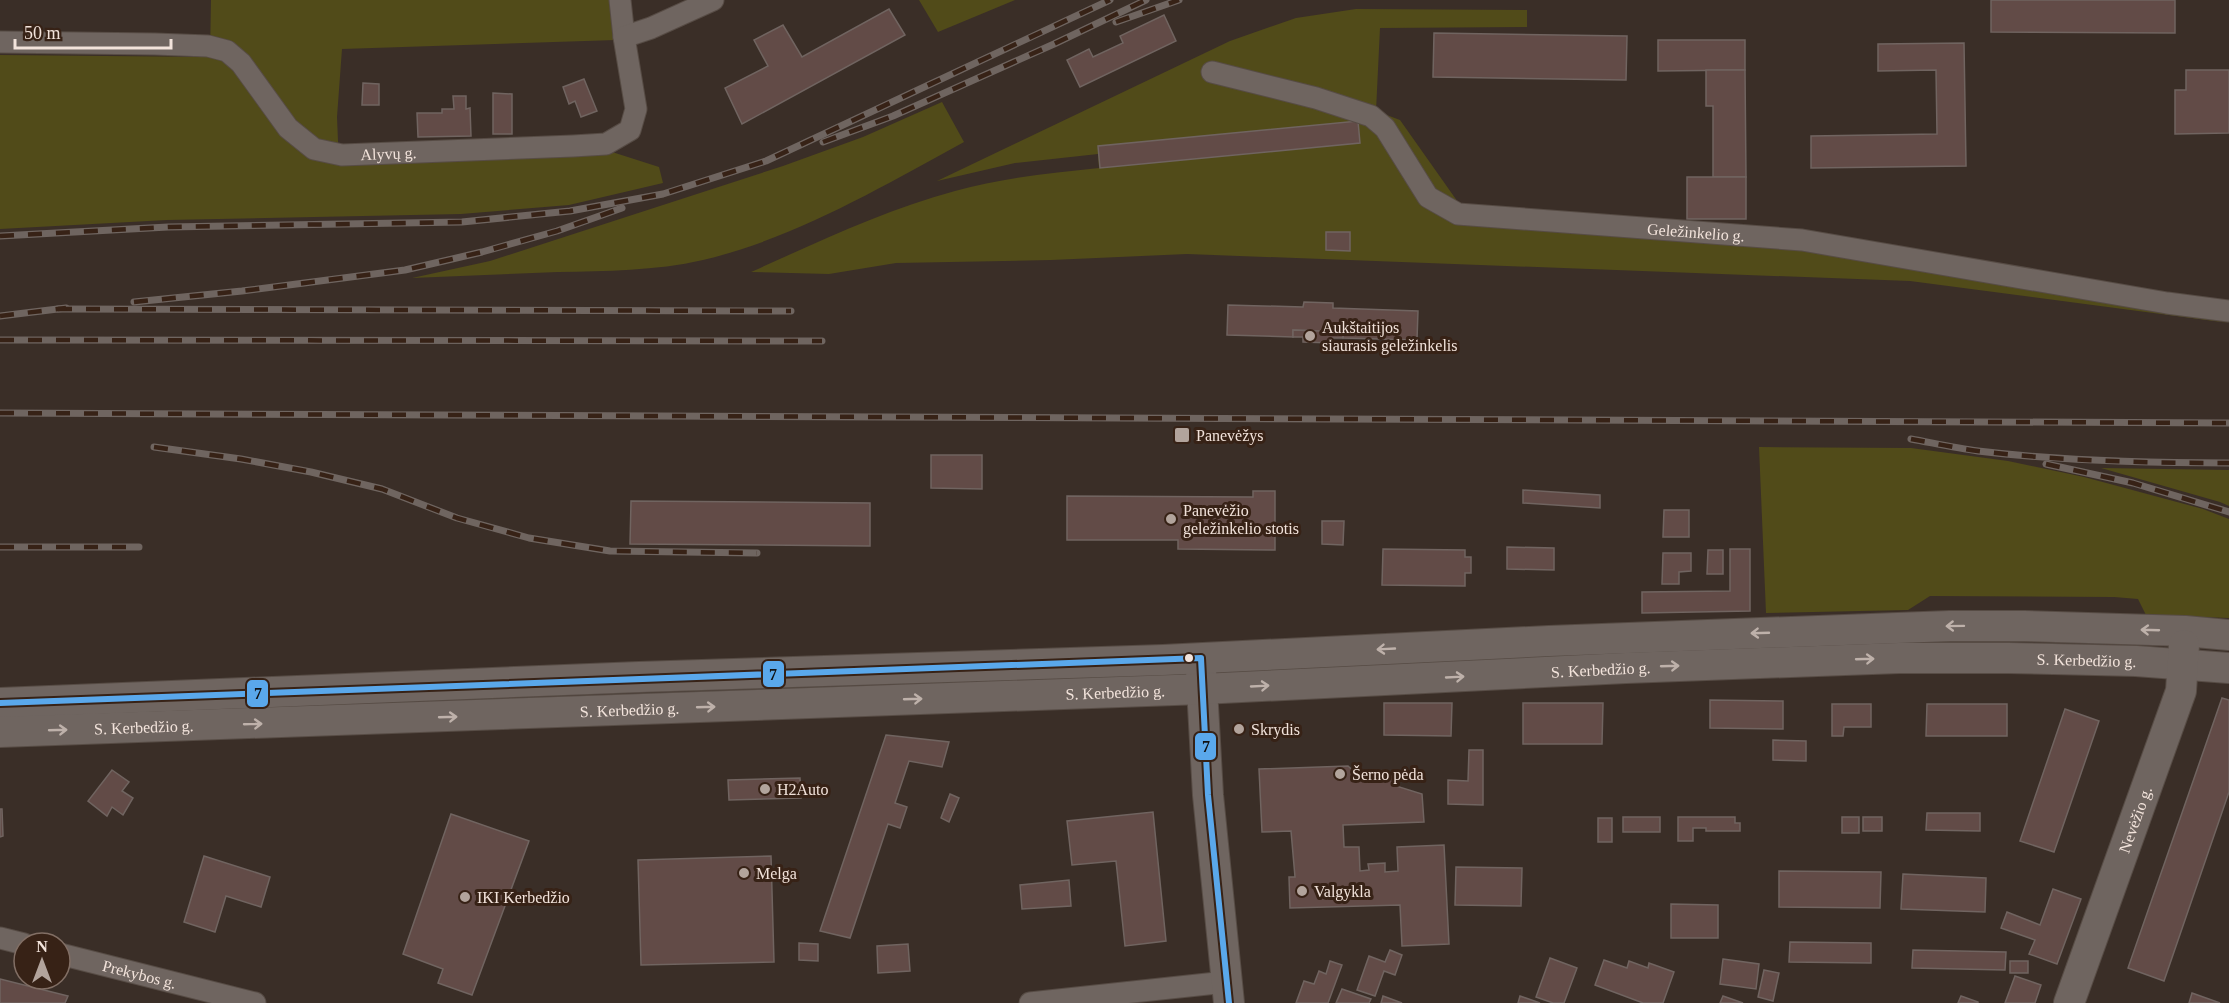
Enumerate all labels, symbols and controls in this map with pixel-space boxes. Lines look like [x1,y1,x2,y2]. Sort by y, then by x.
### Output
scale bar [15,12,171,50]
text: 50 m [24,23,61,43]
street label: Alyvų g. [360,144,417,164]
street label: Geležinkelio g. [1647,220,1745,245]
place label: Aukštaitijos siaurasis geležinkelis [1322,319,1458,355]
marker: Aukštaitijos siaurasis geležinkelis [1303,329,1317,343]
marker: Panevėžys [1173,426,1191,444]
place label: Panevėžys [1196,427,1264,445]
place label: Panevėžio geležinkelio stotis [1183,502,1299,538]
marker: Panevėžio geležinkelio stotis [1164,512,1178,526]
one-way arrow [1945,620,1965,632]
one-way arrow [2140,624,2160,635]
one-way arrow [1750,627,1770,638]
one-way arrow [1377,644,1397,655]
street label: S. Kerbedžio g. [2037,651,2136,671]
unlabelled marker [1183,652,1195,664]
one-way arrow [1855,653,1875,665]
street label: S. Kerbedžio g. [1551,659,1651,681]
line badge: 7 [762,660,785,688]
one-way arrow [1660,661,1680,672]
text: 7 [769,666,777,683]
one-way arrow [1444,671,1464,682]
line badge: 7 [246,679,269,708]
one-way arrow [1249,681,1269,692]
street label: S. Kerbedžio g. [1065,682,1165,703]
text: 7 [254,685,262,702]
one-way arrow [903,694,923,705]
street label: S. Kerbedžio g. [580,700,680,720]
one-way arrow [696,702,716,713]
one-way arrow [438,712,458,723]
street label: S. Kerbedžio g. [94,717,194,738]
one-way arrow [243,718,263,730]
place label: Skrydis [1251,721,1300,739]
marker: Skrydis [1232,722,1246,736]
one-way arrow [48,725,68,736]
line badge: 7 [1194,732,1217,761]
text: 7 [1202,738,1210,755]
place label: Šerno pėda [1352,765,1424,784]
marker: Šerno pėda [1333,767,1347,781]
place label: H2Auto [777,781,829,798]
marker: H2Auto [758,782,772,796]
street label: Nevėžio g. [2116,784,2155,855]
place label: Melga [756,865,797,883]
marker: Melga [737,866,751,880]
place label: Valgykla [1314,883,1371,901]
marker: Valgykla [1295,884,1309,898]
place label: IKI Kerbedžio [477,889,570,906]
marker: IKI Kerbedžio [458,890,472,904]
north arrow [12,931,72,991]
text: N [36,938,48,955]
street label: Prekybos g. [101,957,178,992]

